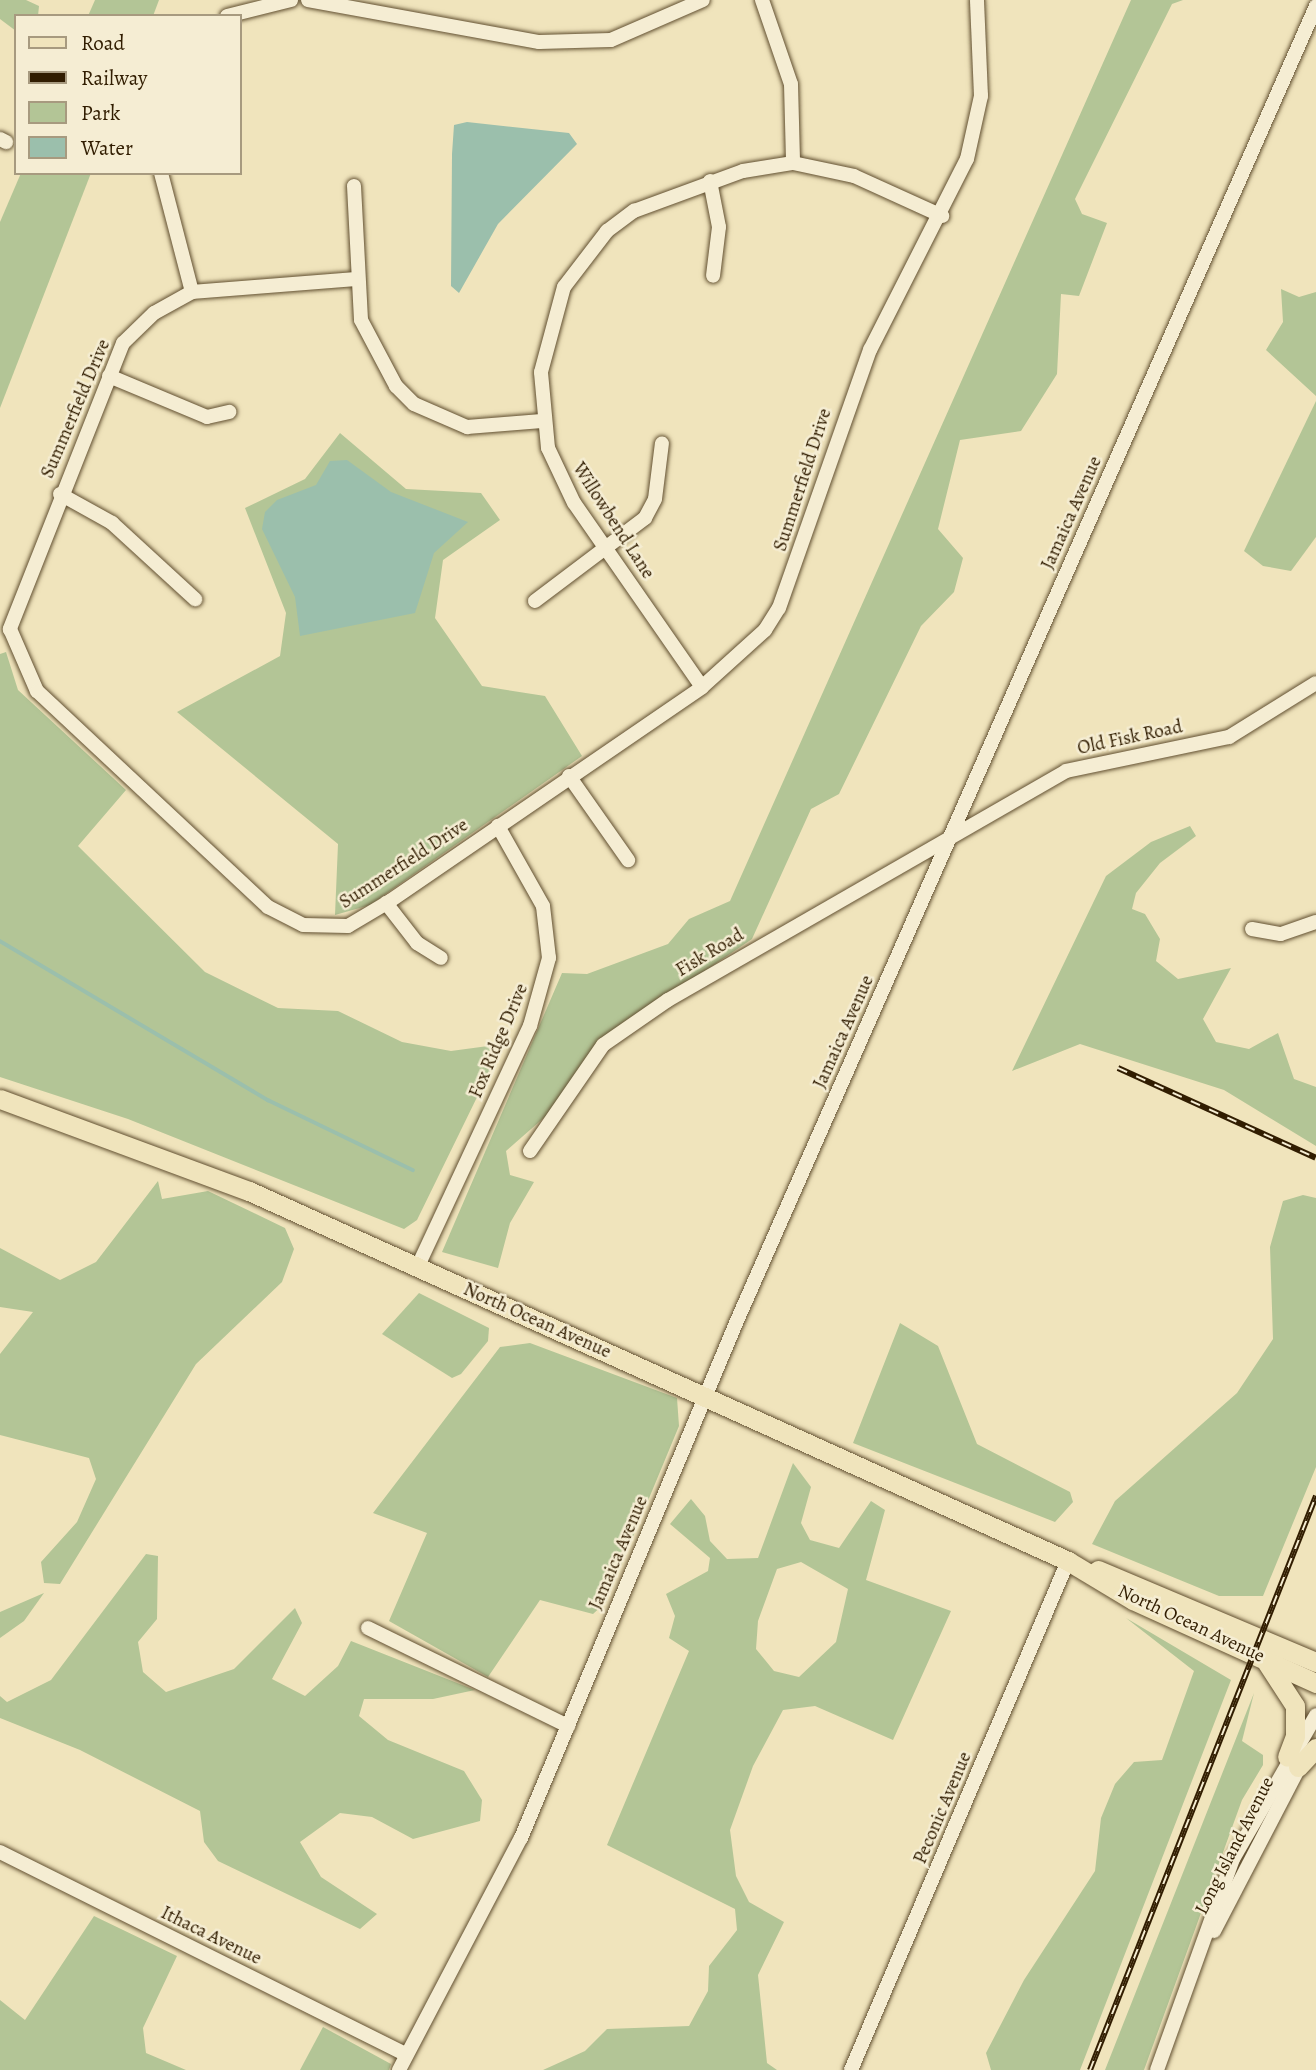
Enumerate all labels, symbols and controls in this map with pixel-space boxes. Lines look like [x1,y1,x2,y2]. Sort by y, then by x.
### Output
legend [14,14,242,175]
text: Road [81,29,125,57]
text: Railway [81,64,147,92]
text: Park [81,99,120,127]
text: Water [81,134,133,162]
street label: Summerfield Drive [36,336,116,482]
street label: Summerfield Drive [769,406,837,554]
street label: Jamaica Avenue [1037,453,1107,573]
street label: Willowbend Lane [567,459,659,583]
street label: Old Fisk Road [1075,716,1185,760]
street label: Summerfield Drive [335,814,473,914]
street label: Fisk Road [672,924,748,982]
street label: Jamaica Avenue [809,972,879,1092]
street label: Fox Ridge Drive [465,980,533,1102]
street label: North Ocean Avenue [460,1278,614,1364]
street label: Jamaica Avenue [585,1493,653,1613]
street label: North Ocean Avenue [1114,1580,1268,1668]
street label: Peconic Avenue [909,1749,977,1867]
street label: Long Island Avenue [1190,1773,1280,1919]
street label: Ithaca Avenue [157,1902,265,1970]

